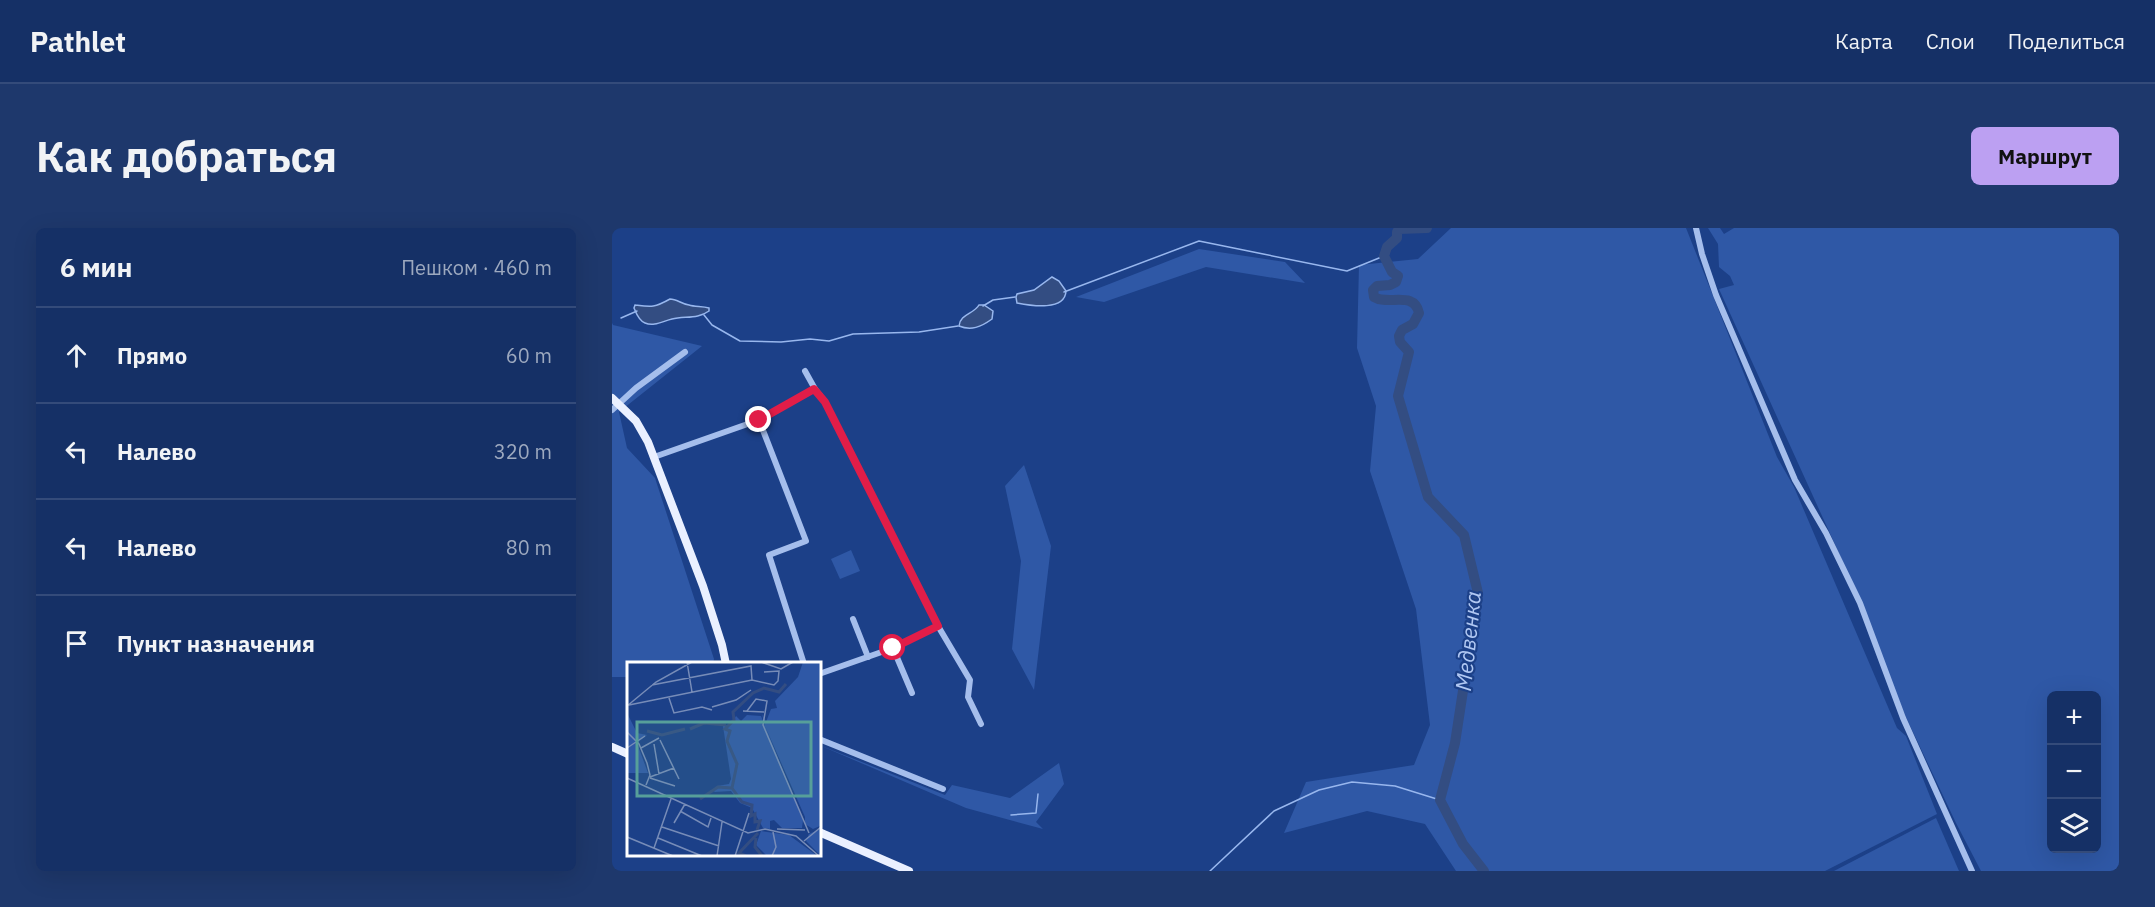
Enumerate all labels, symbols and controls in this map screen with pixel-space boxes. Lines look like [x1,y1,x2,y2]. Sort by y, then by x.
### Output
text: Pathlet [30,23,126,60]
text: Карта [1835,27,1893,55]
text: Слои [1926,27,1975,55]
text: Поделиться [2008,27,2125,55]
button: Маршрут [1971,127,2119,185]
text: Как добраться [36,129,337,184]
text: 6 мин [60,250,132,284]
text: Пешком · 460 m [401,254,552,281]
icon: ahead [60,339,93,372]
text: Прямо [117,341,187,370]
text: 60 m [506,342,552,369]
route end [745,406,771,432]
icon: left [60,435,93,468]
text: Налево [117,437,196,466]
text: 320 m [494,438,552,465]
icon: left [60,531,93,564]
text: Налево [117,533,196,562]
text: 80 m [506,534,552,561]
water label: Медвенка [1448,590,1487,692]
icon: arrive [60,627,93,660]
text: Пункт назначения [117,629,315,658]
route start [879,634,905,660]
inset map [627,662,820,856]
map controls [2047,691,2101,853]
button: + [2047,691,2101,745]
button: − [2047,745,2101,799]
button: layers [2047,799,2101,853]

